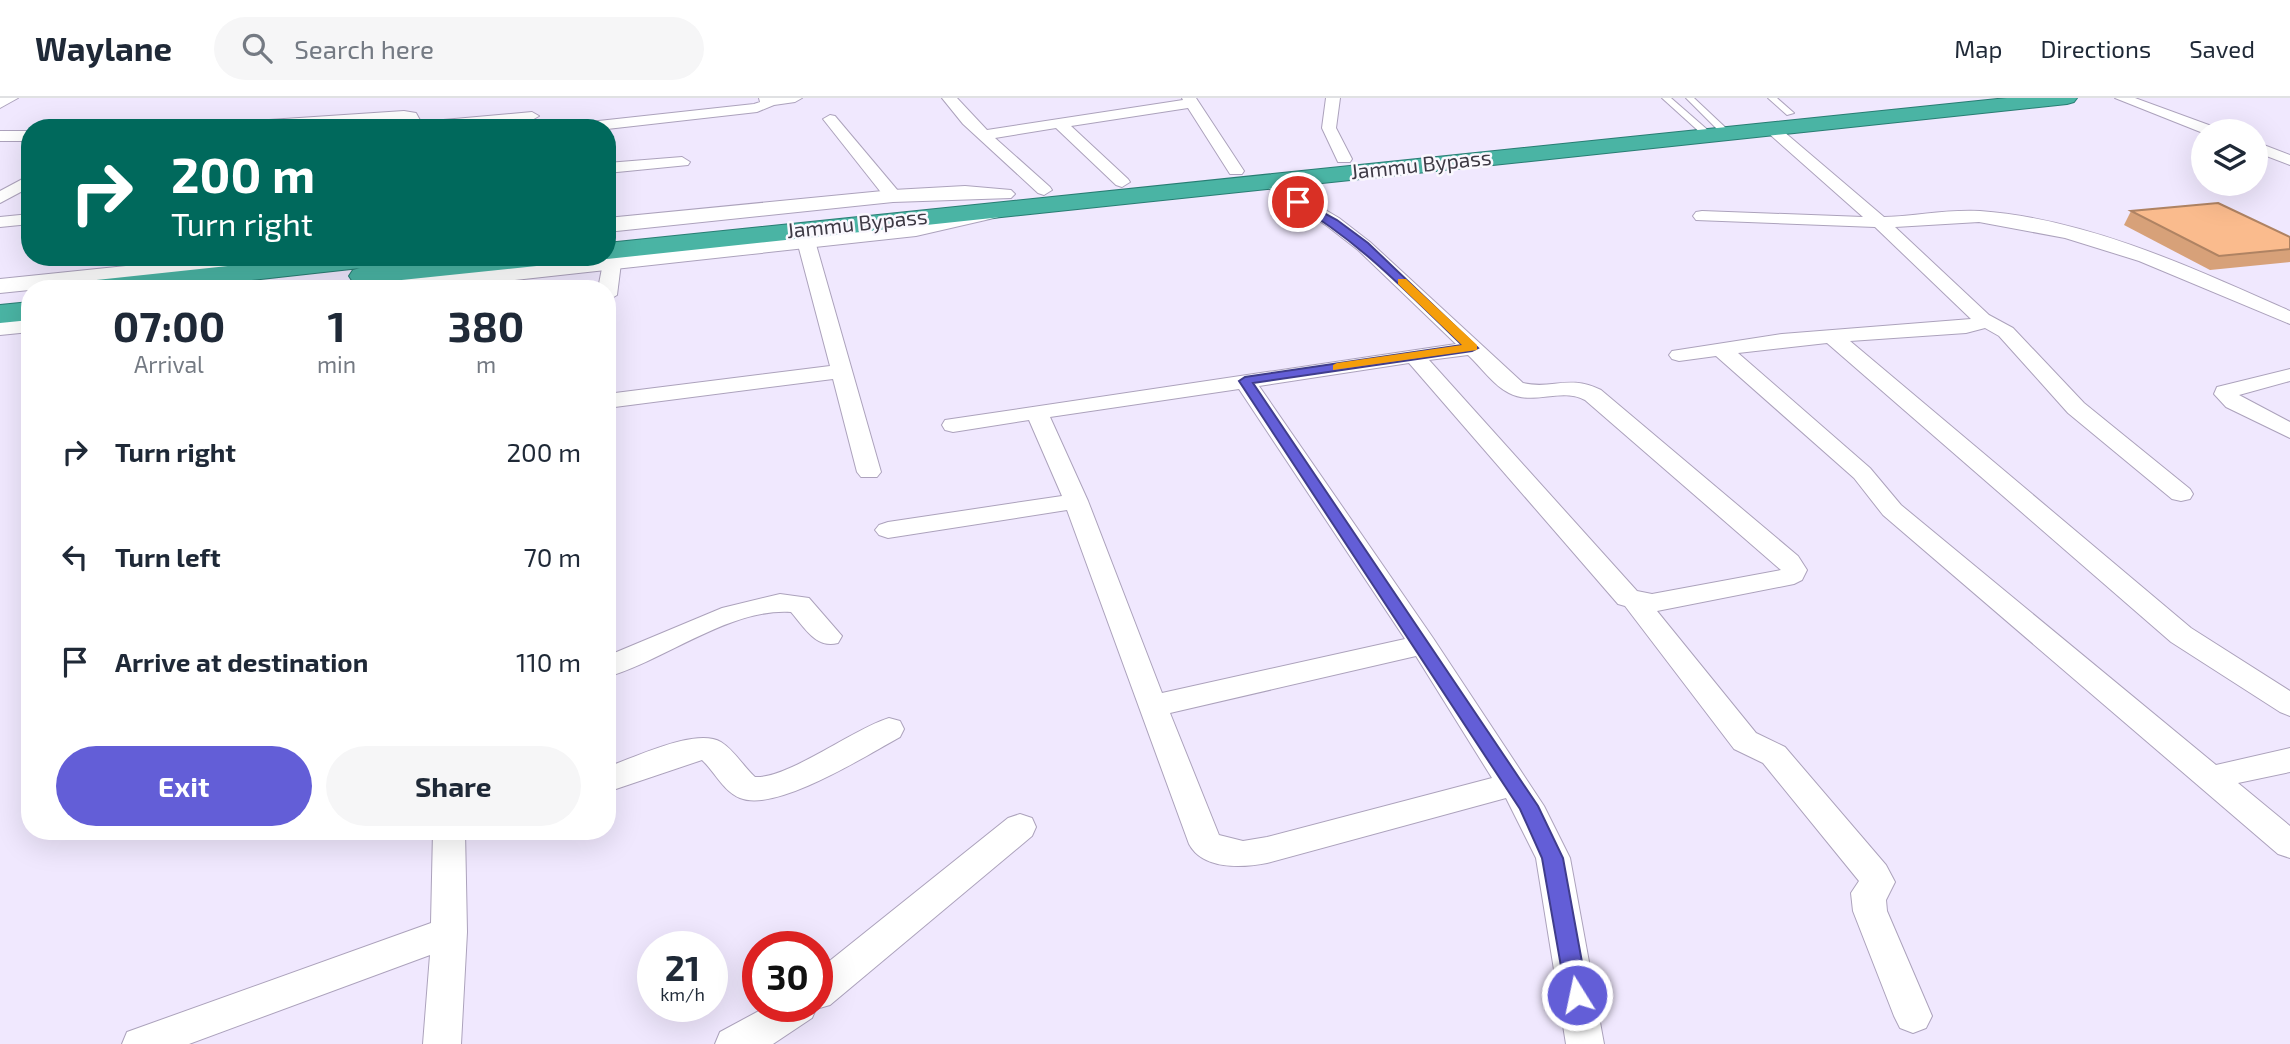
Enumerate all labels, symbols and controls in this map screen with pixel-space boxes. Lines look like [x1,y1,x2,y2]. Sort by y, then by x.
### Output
search box [214,17,704,80]
text: Waylane [35,28,172,68]
icon: search [238,29,276,67]
text: Search here [294,33,434,64]
text: Map [1954,34,2002,63]
text: Directions [2040,34,2151,63]
text: Saved [2189,34,2255,63]
map controls [2191,119,2268,196]
button: layers [2191,119,2268,196]
text: 200 m [171,144,315,203]
street label: Jammu Bypass [1349,144,1492,183]
icon: right [56,147,147,238]
pin [1268,172,1328,232]
icon: arrive [1279,183,1317,221]
street label: Jammu Bypass [785,203,928,242]
text: Turn right [171,204,313,242]
text: 07:00 [113,300,225,350]
text: 1 [327,300,346,350]
text: 380 [448,300,524,350]
text: Arrival [134,350,204,378]
text: min [317,350,356,378]
text: m [476,350,496,378]
icon: right [56,433,94,471]
text: Turn right [115,436,236,467]
text: 200 m [506,436,581,467]
icon: left [56,538,94,576]
text: Turn left [115,541,221,572]
text: 70 m [523,541,581,572]
icon: arrive [56,643,94,681]
text: Arrive at destination [115,646,368,677]
text: 110 m [516,646,581,677]
button: Exit [56,746,312,826]
button: Share [326,746,581,826]
speed limit sign: 30 [742,931,833,1022]
text: 21 [665,946,700,988]
position arrow [1540,958,1614,1032]
text: km/h [660,983,705,1005]

